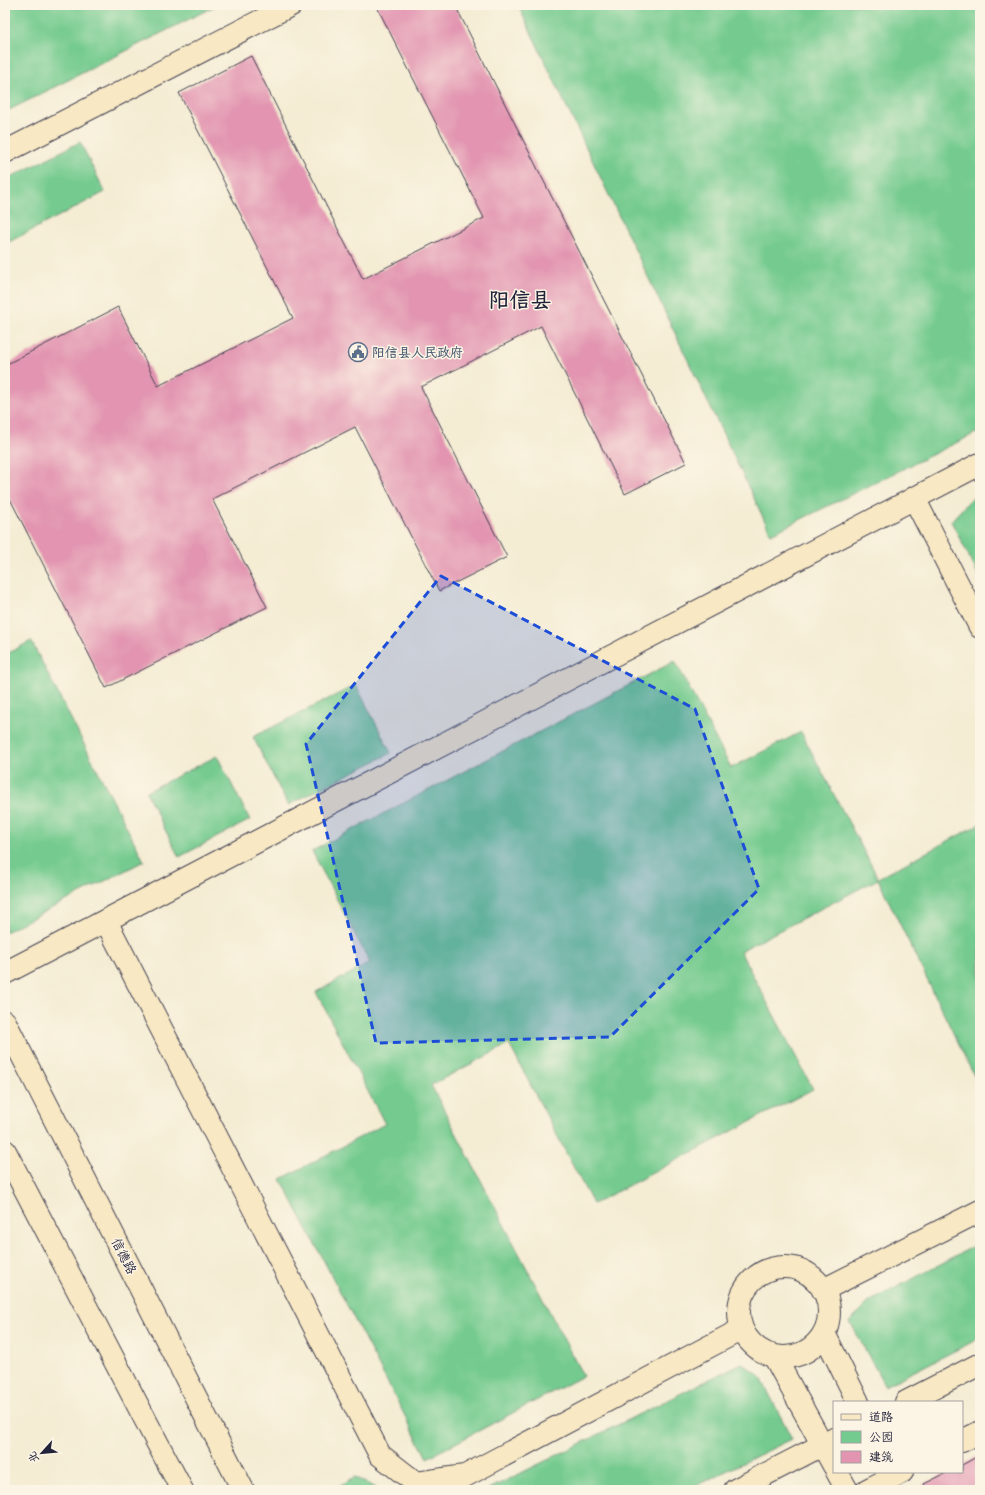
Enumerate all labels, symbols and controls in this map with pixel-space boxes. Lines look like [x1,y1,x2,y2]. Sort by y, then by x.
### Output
district label: 阳信县 [489,287,552,312]
public building icon: 阳信县人民政府 [347,341,369,363]
place label: 阳信县人民政府 [372,345,463,360]
street label: 信德路 [108,1235,140,1277]
legend [833,1401,963,1473]
text: 道路 [869,1410,893,1424]
text: 公园 [869,1430,893,1444]
north arrow [22,1433,62,1473]
text: 北 [25,1449,42,1465]
text: 建筑 [869,1450,893,1464]

